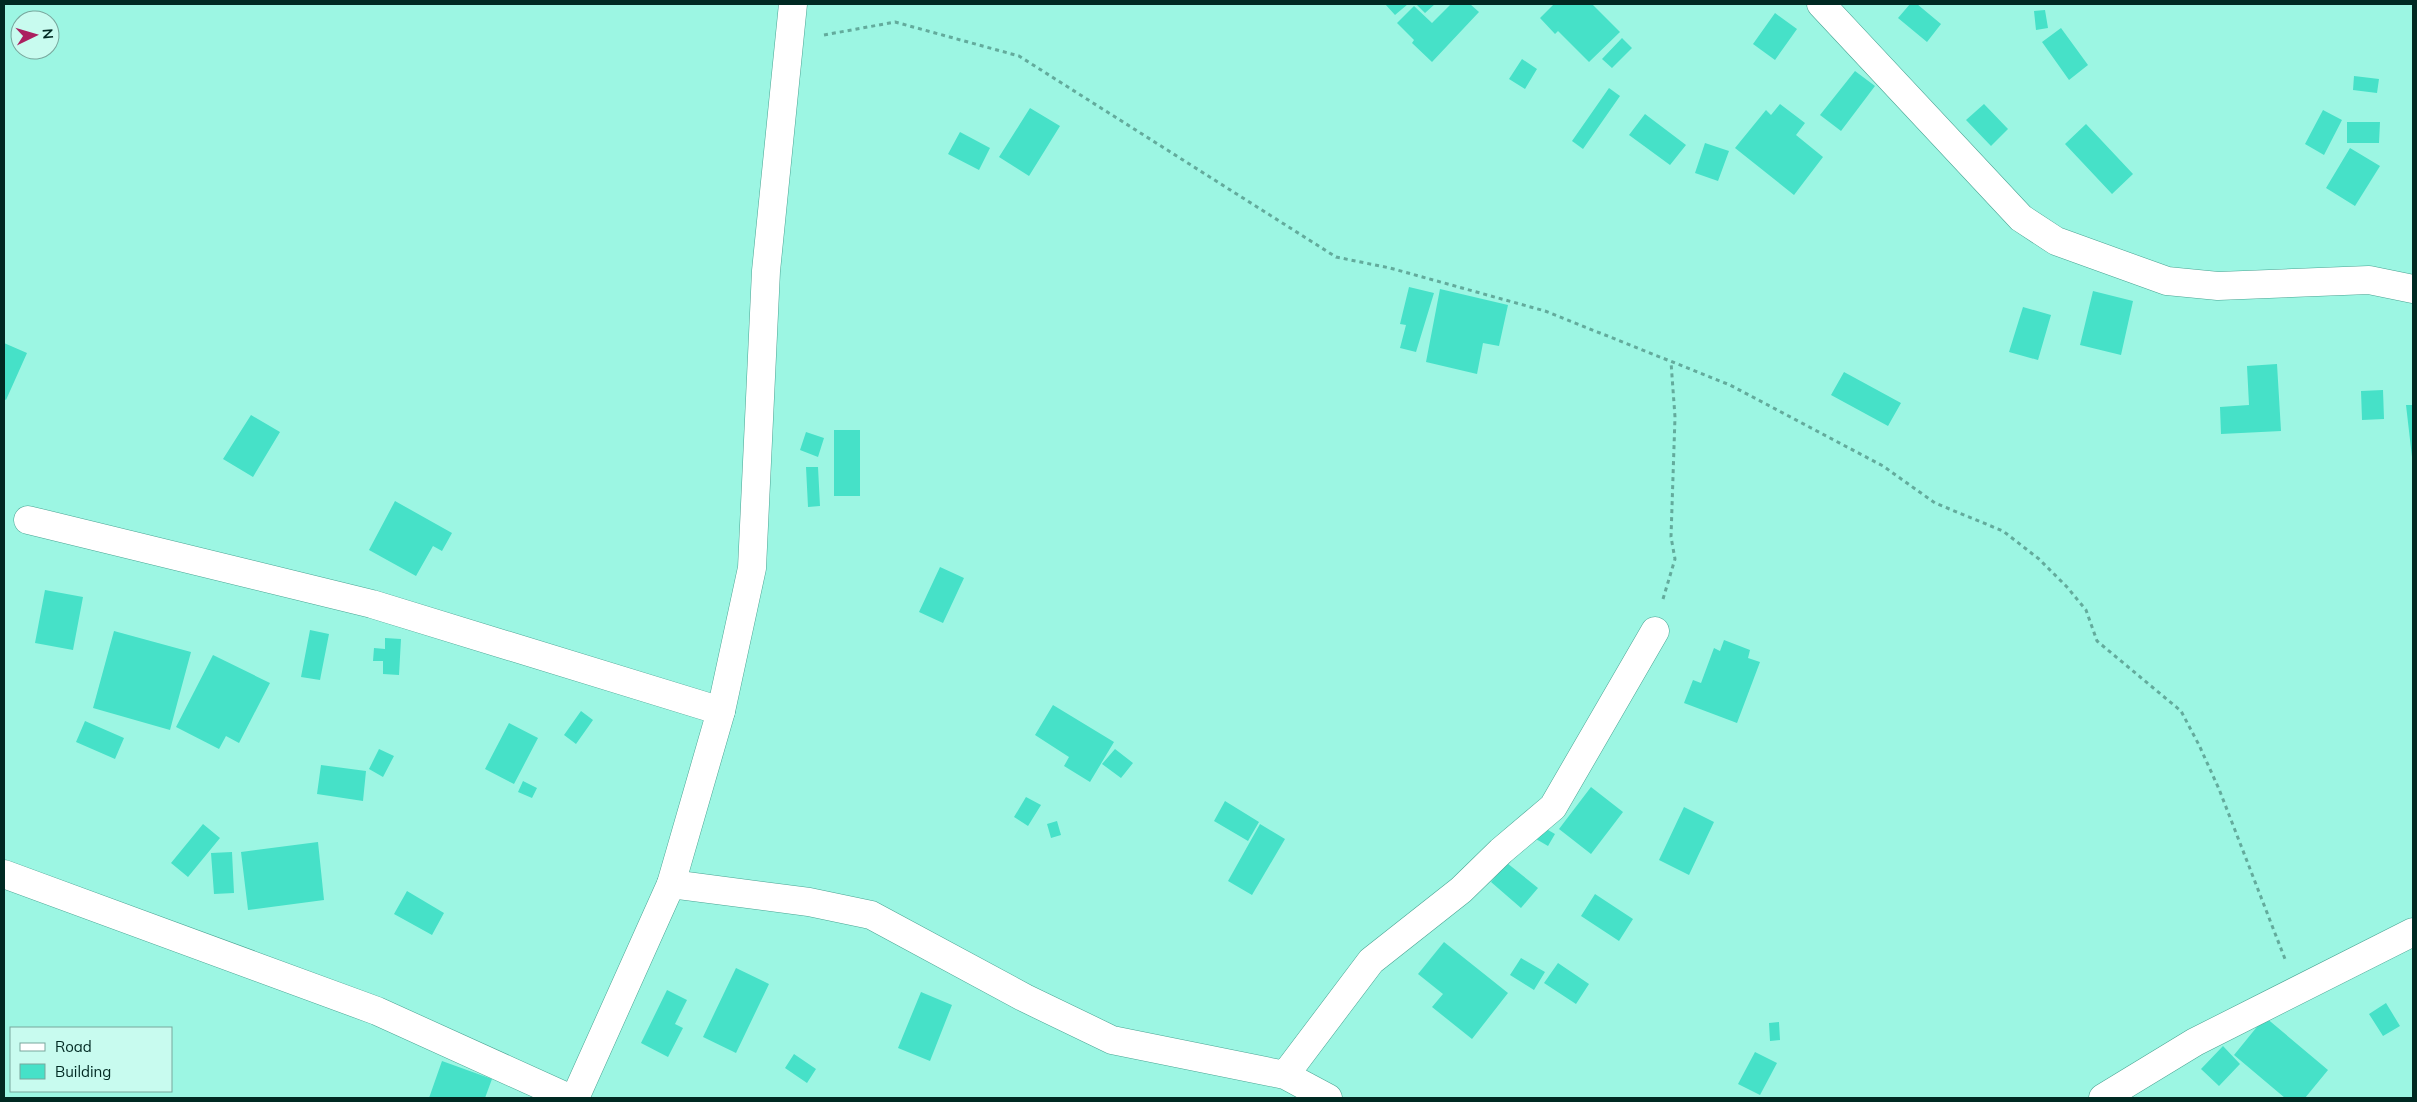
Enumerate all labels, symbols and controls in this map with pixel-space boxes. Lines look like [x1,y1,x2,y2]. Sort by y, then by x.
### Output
north arrow [10,10,60,60]
text: N [39,28,57,40]
legend [10,1027,172,1092]
text: Road [55,1037,92,1056]
text: Building [55,1062,111,1081]

